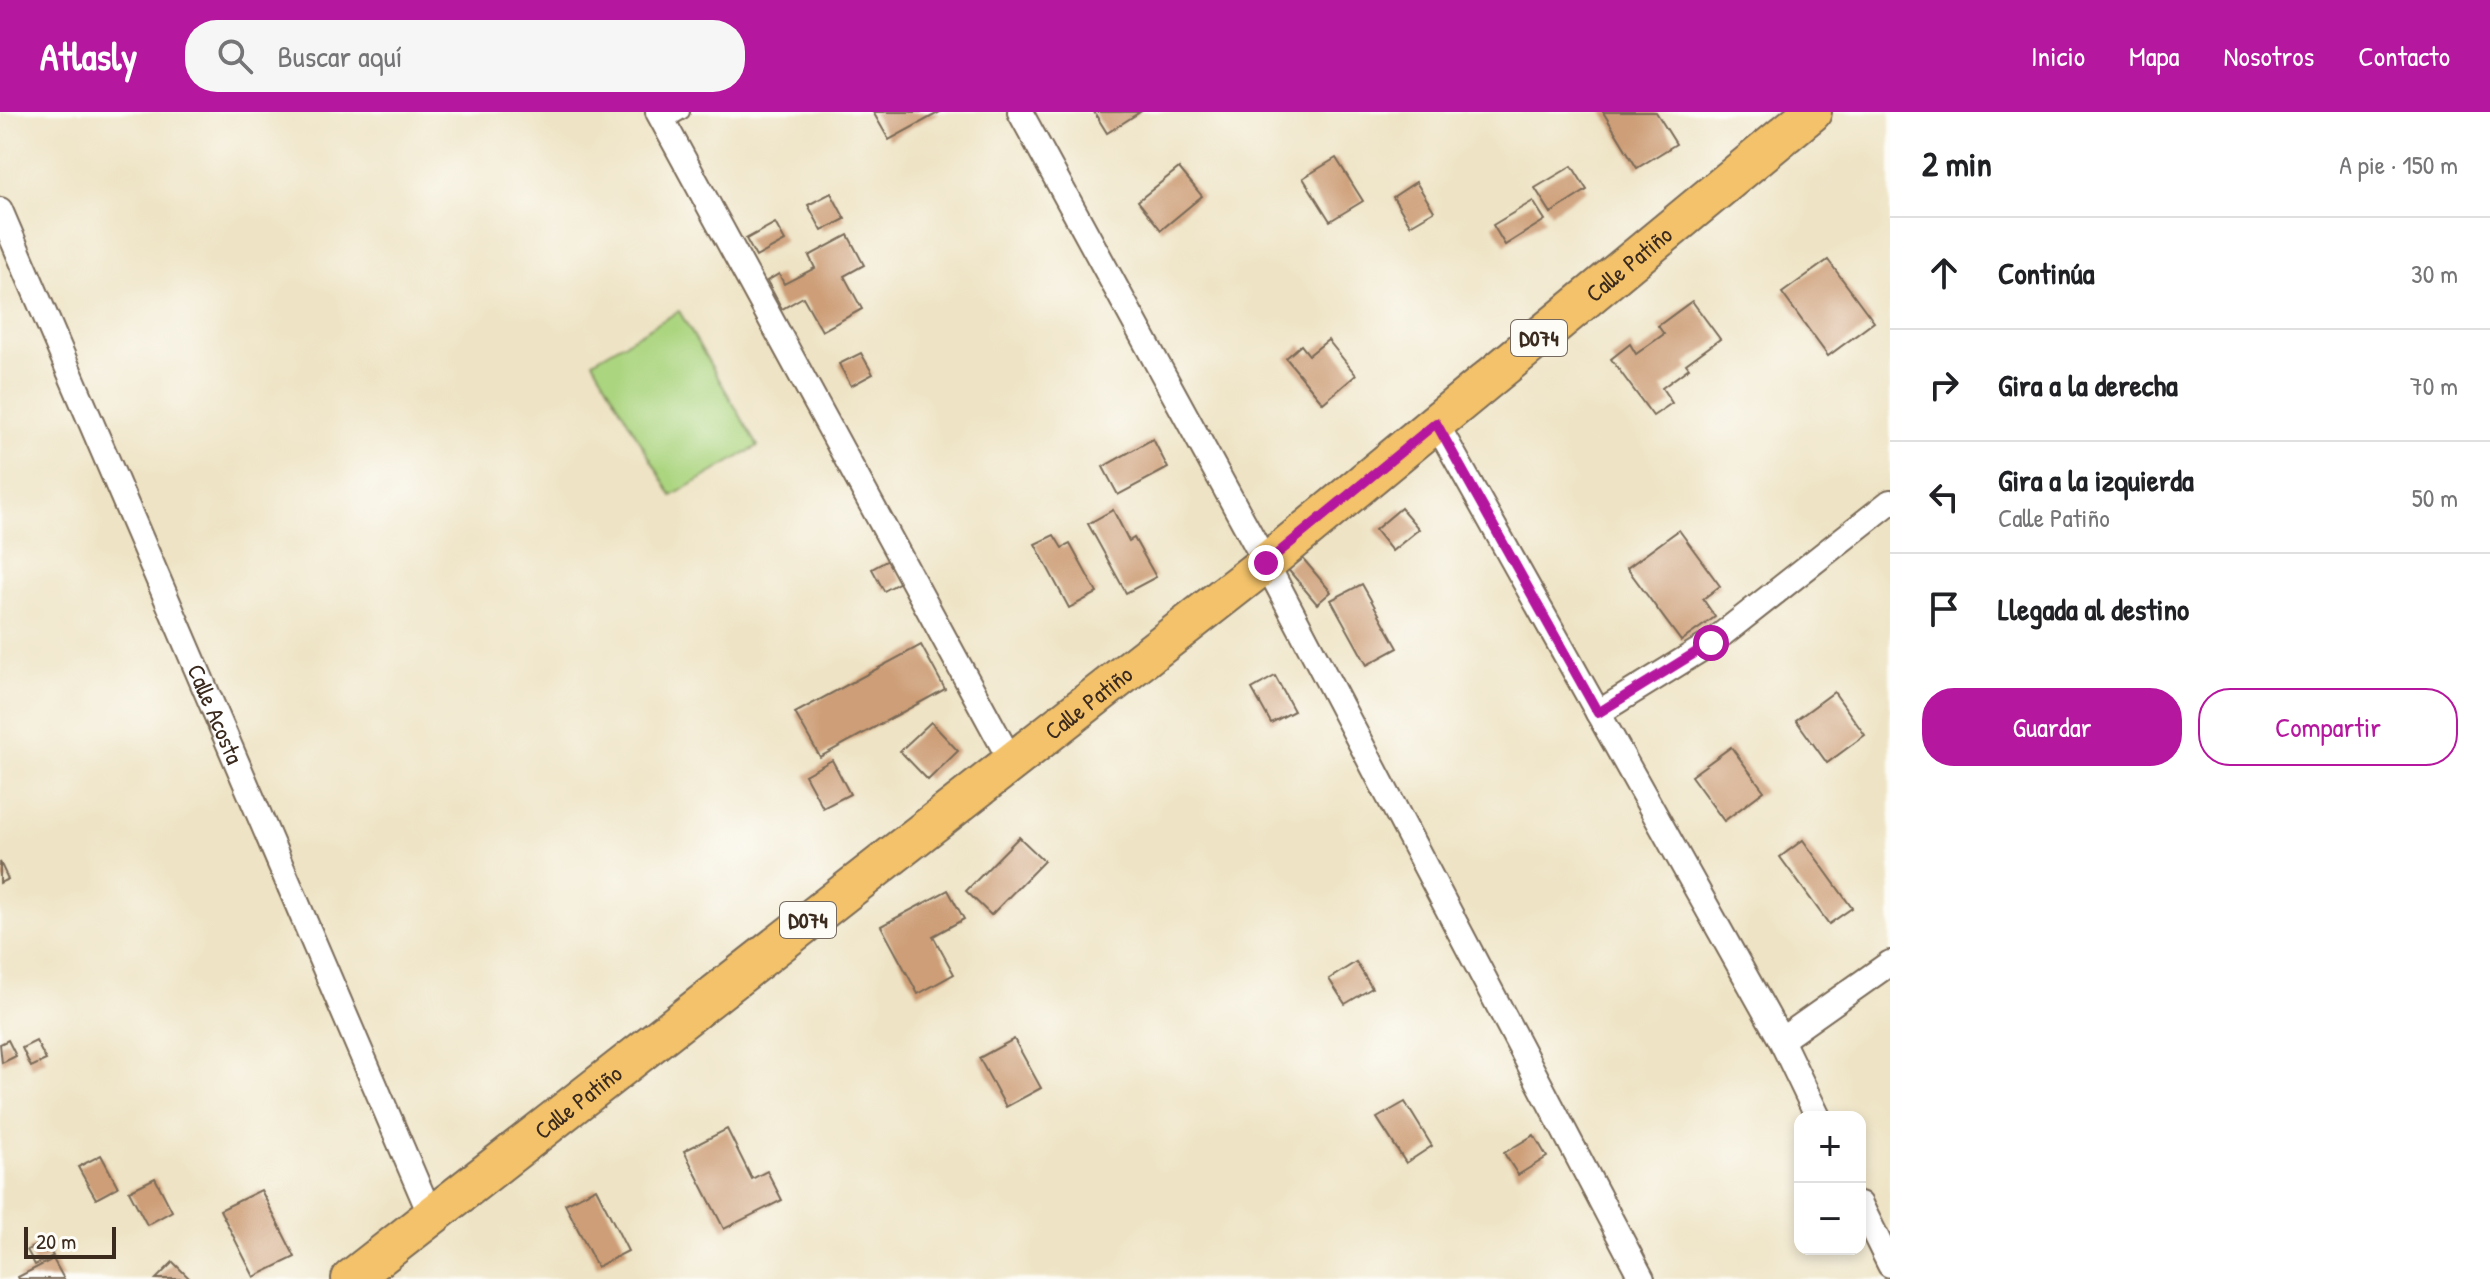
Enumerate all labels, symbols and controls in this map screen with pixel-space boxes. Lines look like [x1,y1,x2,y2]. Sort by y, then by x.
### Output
search box [185,20,745,92]
text: Atlasly [40,30,137,82]
icon: search [213,34,257,78]
text: Buscar aquí [277,36,402,76]
text: Inicio [2031,37,2085,75]
text: Mapa [2129,37,2180,75]
text: Nosotros [2224,37,2314,75]
text: Contacto [2358,37,2450,75]
text: 2 min [1922,141,1992,187]
text: A pie · 150 m [2339,147,2458,182]
street label: Calle Patiño [1579,218,1679,309]
icon: ahead [1922,251,1966,295]
text: Continúa [1998,253,2094,293]
text: 30 m [2411,256,2458,291]
road number: D074 [1511,320,1567,356]
icon: right [1922,363,1966,407]
text: Gira a la derecha [1998,365,2178,405]
text: 70 m [2410,368,2458,403]
text: Gira a la izquierda [1998,460,2194,500]
icon: left [1922,475,1966,519]
text: 50 m [2412,480,2458,515]
text: Calle Patiño [1998,500,2110,535]
route end [1248,545,1284,581]
icon: arrive [1922,587,1966,631]
text: Llegada al destino [1998,589,2189,629]
route start [1693,625,1729,661]
street label: Calle Patiño [1038,658,1139,747]
street label: Calle Acosta [180,659,251,769]
button: Guardar [1922,688,2182,766]
button: Compartir [2198,688,2458,766]
road number: D074 [780,902,836,938]
street label: Calle Patiño [527,1057,629,1146]
map controls [1794,1111,1866,1255]
button: + [1794,1111,1866,1183]
button: − [1794,1183,1866,1255]
scale bar [24,1223,116,1259]
text: 20 m [36,1226,76,1256]

